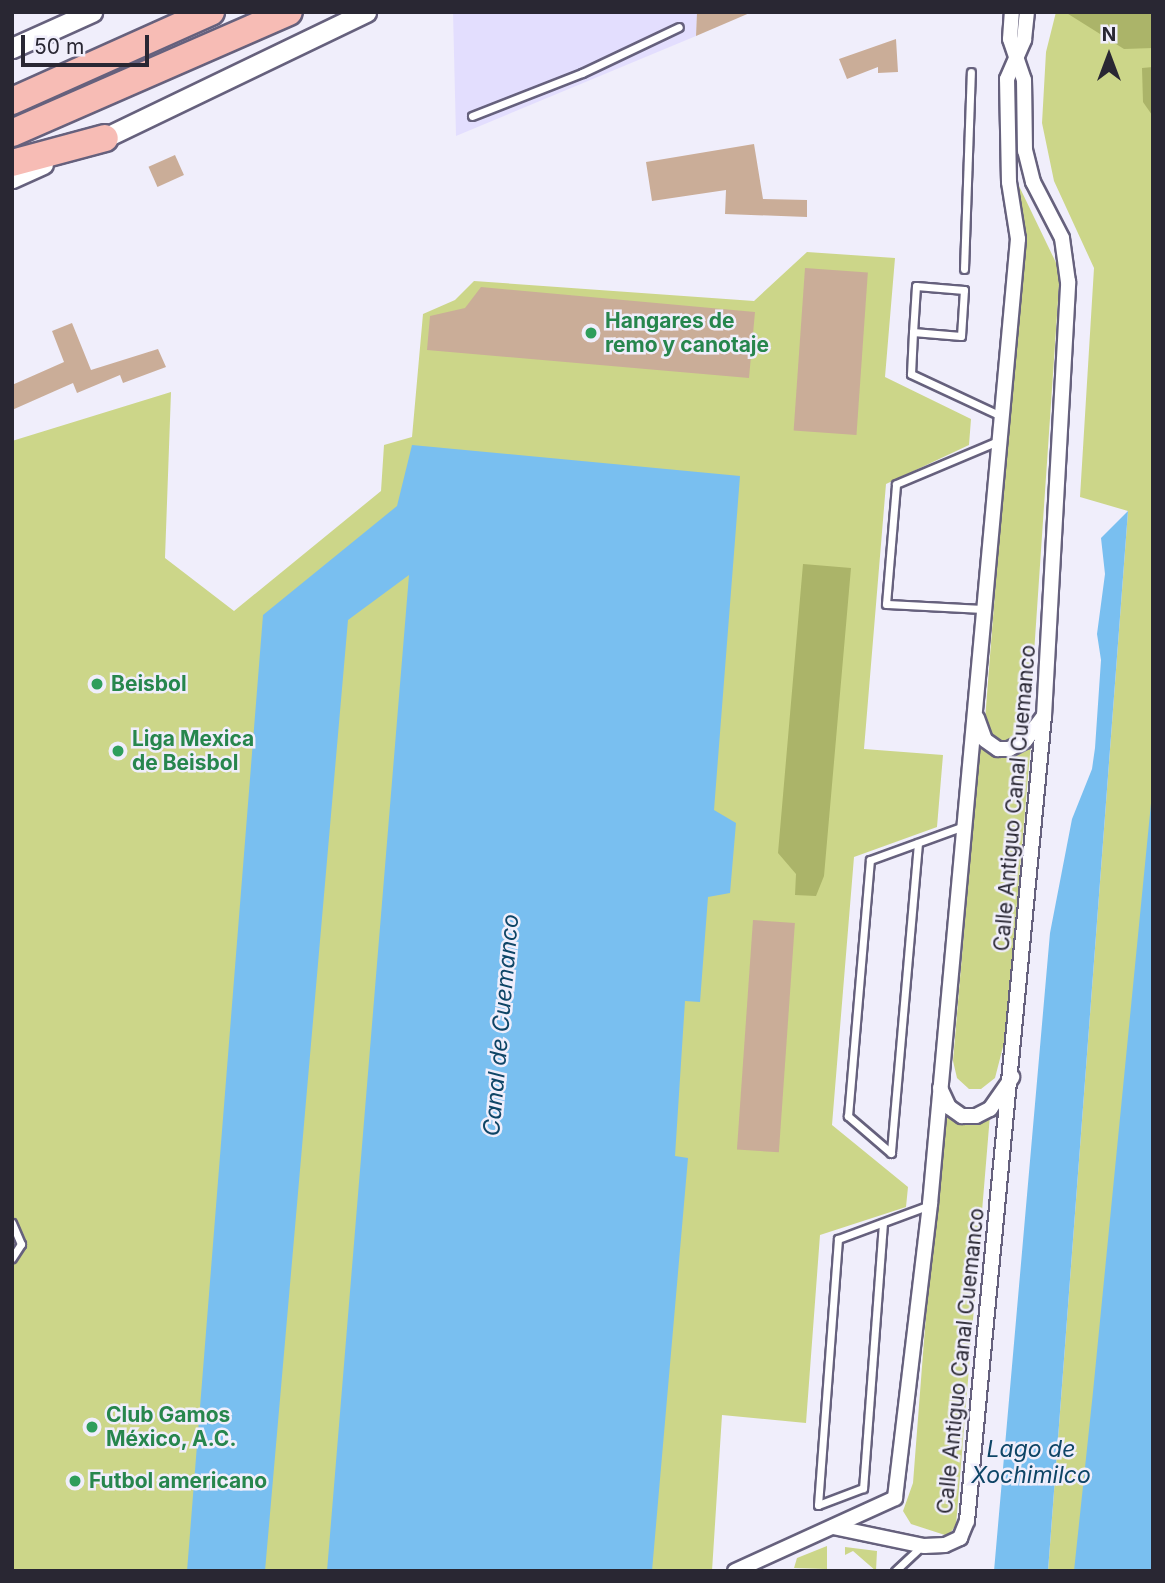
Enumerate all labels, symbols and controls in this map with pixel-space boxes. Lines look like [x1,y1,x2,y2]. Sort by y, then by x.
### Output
scale bar [24,21,152,65]
north arrow [1074,21,1144,91]
text: N [1102,23,1116,46]
text: 50 m [34,34,84,59]
place label: Hangares de remo y canotaje [605,308,769,358]
marker: Hangares de remo y canotaje [583,325,599,341]
street label: Calle Antiguo Canal Cuemanco [989,644,1041,952]
place label: Beisbol [111,671,187,697]
marker: Beisbol [89,676,105,692]
place label: Liga Mexica de Beisbol [132,726,254,776]
marker: Liga Mexica de Beisbol [110,743,126,759]
water label: Canal de Cuemanco [478,913,524,1137]
street label: Calle Antiguo Canal Cuemanco [932,1207,990,1515]
place label: Club Gamos México, A.C. [106,1402,237,1452]
marker: Club Gamos México, A.C. [84,1419,100,1435]
water label: Lago de Xochimilco [971,1435,1091,1489]
place label: Futbol americano [89,1468,267,1494]
marker: Futbol americano [67,1473,83,1489]

